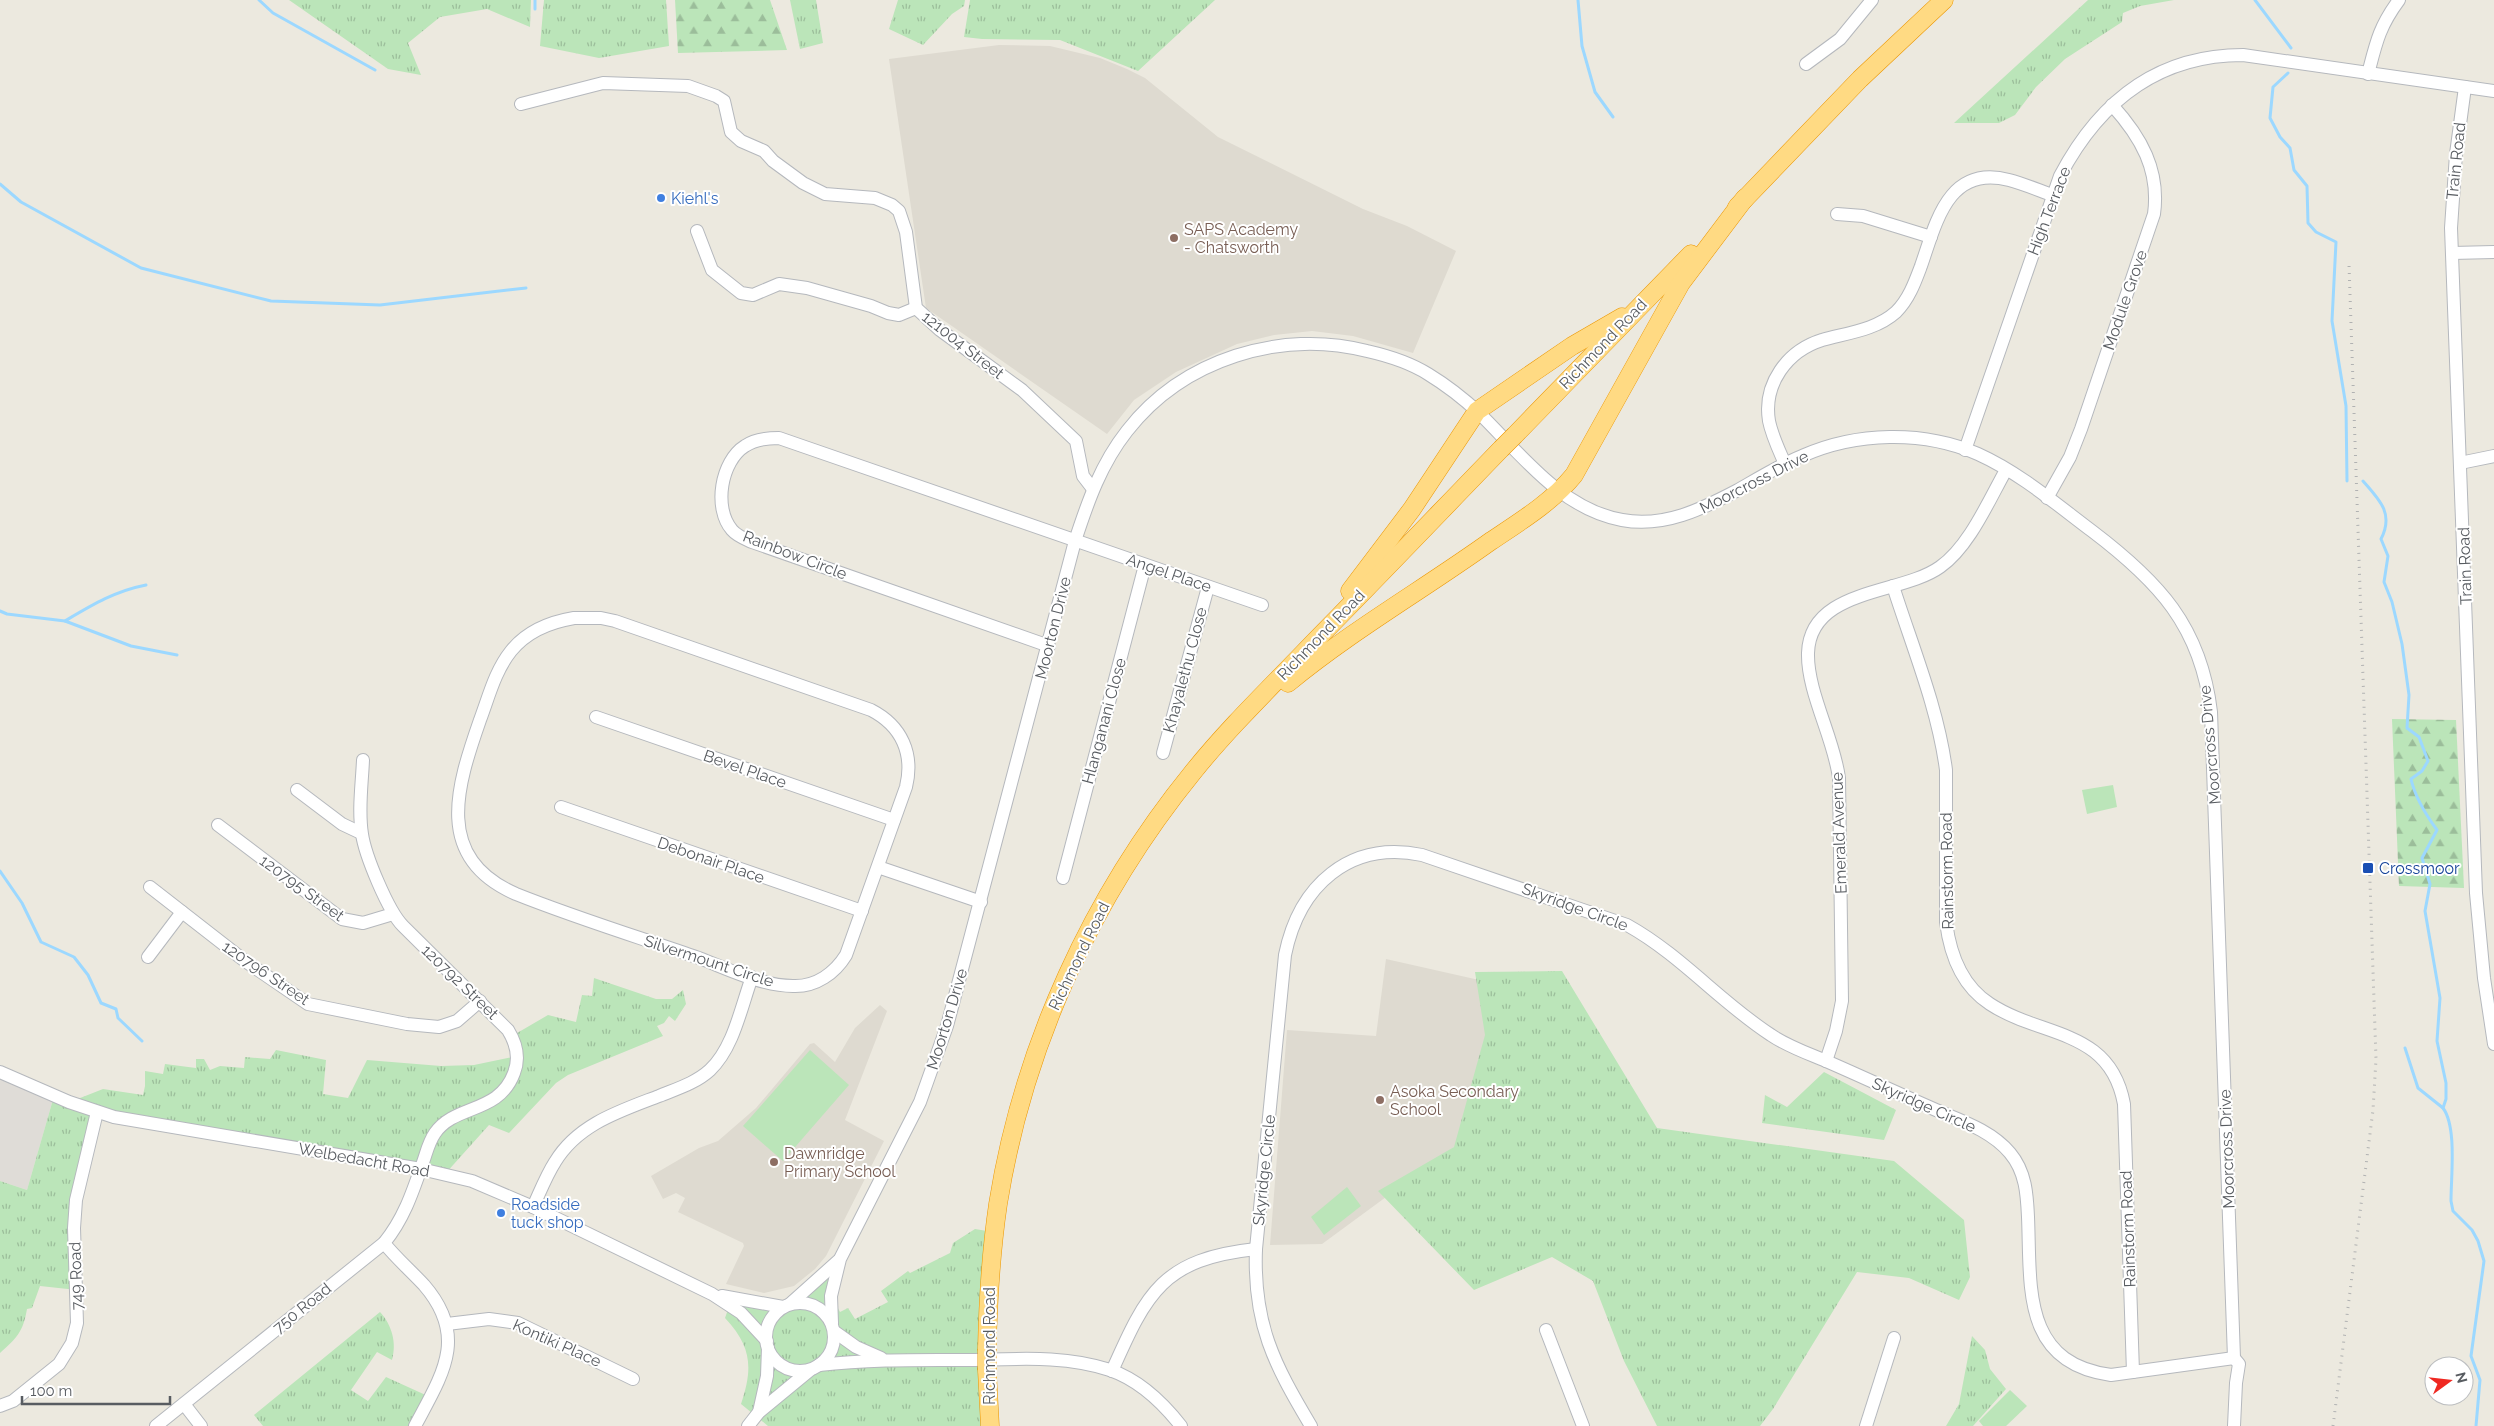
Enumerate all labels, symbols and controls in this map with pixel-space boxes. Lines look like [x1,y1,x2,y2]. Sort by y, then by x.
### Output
street label: Train Road [2442,121,2470,201]
street label: High Terrace [2023,164,2075,258]
place label: Kiehl's [671,189,719,208]
marker: Kiehl's [655,192,667,204]
place label: SAPS Academy - Chatsworth [1184,220,1299,257]
marker: SAPS Academy - Chatsworth [1168,232,1180,244]
street label: Module Grove [2099,248,2151,352]
street label: Richmond Road [1555,295,1651,393]
street label: 121004 Street [918,307,1008,383]
street label: Moorcross Drive [1696,446,1812,518]
street label: Rainbow Circle [740,526,850,584]
street label: Train Road [2454,527,2476,605]
street label: Angel Place [1124,550,1214,596]
street label: Moorton Drive [1031,575,1075,681]
street label: Richmond Road [1273,586,1369,684]
street label: Khayalethu Close [1159,605,1211,735]
street label: Hlanganani Close [1078,656,1130,786]
street label: Moorcross Drive [2195,685,2225,805]
street label: Bevel Place [701,746,789,792]
street label: Emerald Avenue [1827,772,1851,894]
street label: Rainstorm Road [1936,812,1958,930]
street label: Debonair Place [655,833,767,887]
street label: 120795 Street [256,851,349,925]
place label: Crossmoor [2379,859,2460,878]
marker: Crossmoor [2361,861,2375,875]
street label: Skyridge Circle [1519,879,1631,935]
street label: Richmond Road [1045,899,1113,1013]
street label: Silvermount Circle [642,931,776,991]
street label: 120796 Street [219,937,314,1009]
street label: 120792 Street [418,941,503,1024]
street label: Moorton Drive [923,966,971,1072]
street label: Skyridge Circle [1869,1074,1979,1136]
place label: Asoka Secondary School [1390,1082,1519,1119]
street label: Moorcross Drive [2215,1089,2239,1209]
marker: Asoka Secondary School [1374,1094,1386,1106]
street label: Skyridge Circle [1249,1113,1279,1227]
street label: Welbedacht Road [297,1139,431,1181]
place label: Dawnridge Primary School [784,1144,896,1181]
marker: Dawnridge Primary School [768,1156,780,1168]
street label: Rainstorm Road [2116,1170,2140,1288]
place label: Roadside tuck shop [511,1195,584,1232]
marker: Roadside tuck shop [495,1207,507,1219]
street label: 749 Road [65,1241,87,1310]
street label: 750 Road [269,1279,335,1337]
street label: Richmond Road [980,1287,999,1405]
street label: Kontiki Place [510,1315,604,1371]
north arrow [2424,1356,2474,1406]
text: N [2452,1370,2471,1385]
scale bar [22,1374,170,1406]
text: 100 m [30,1382,72,1400]

